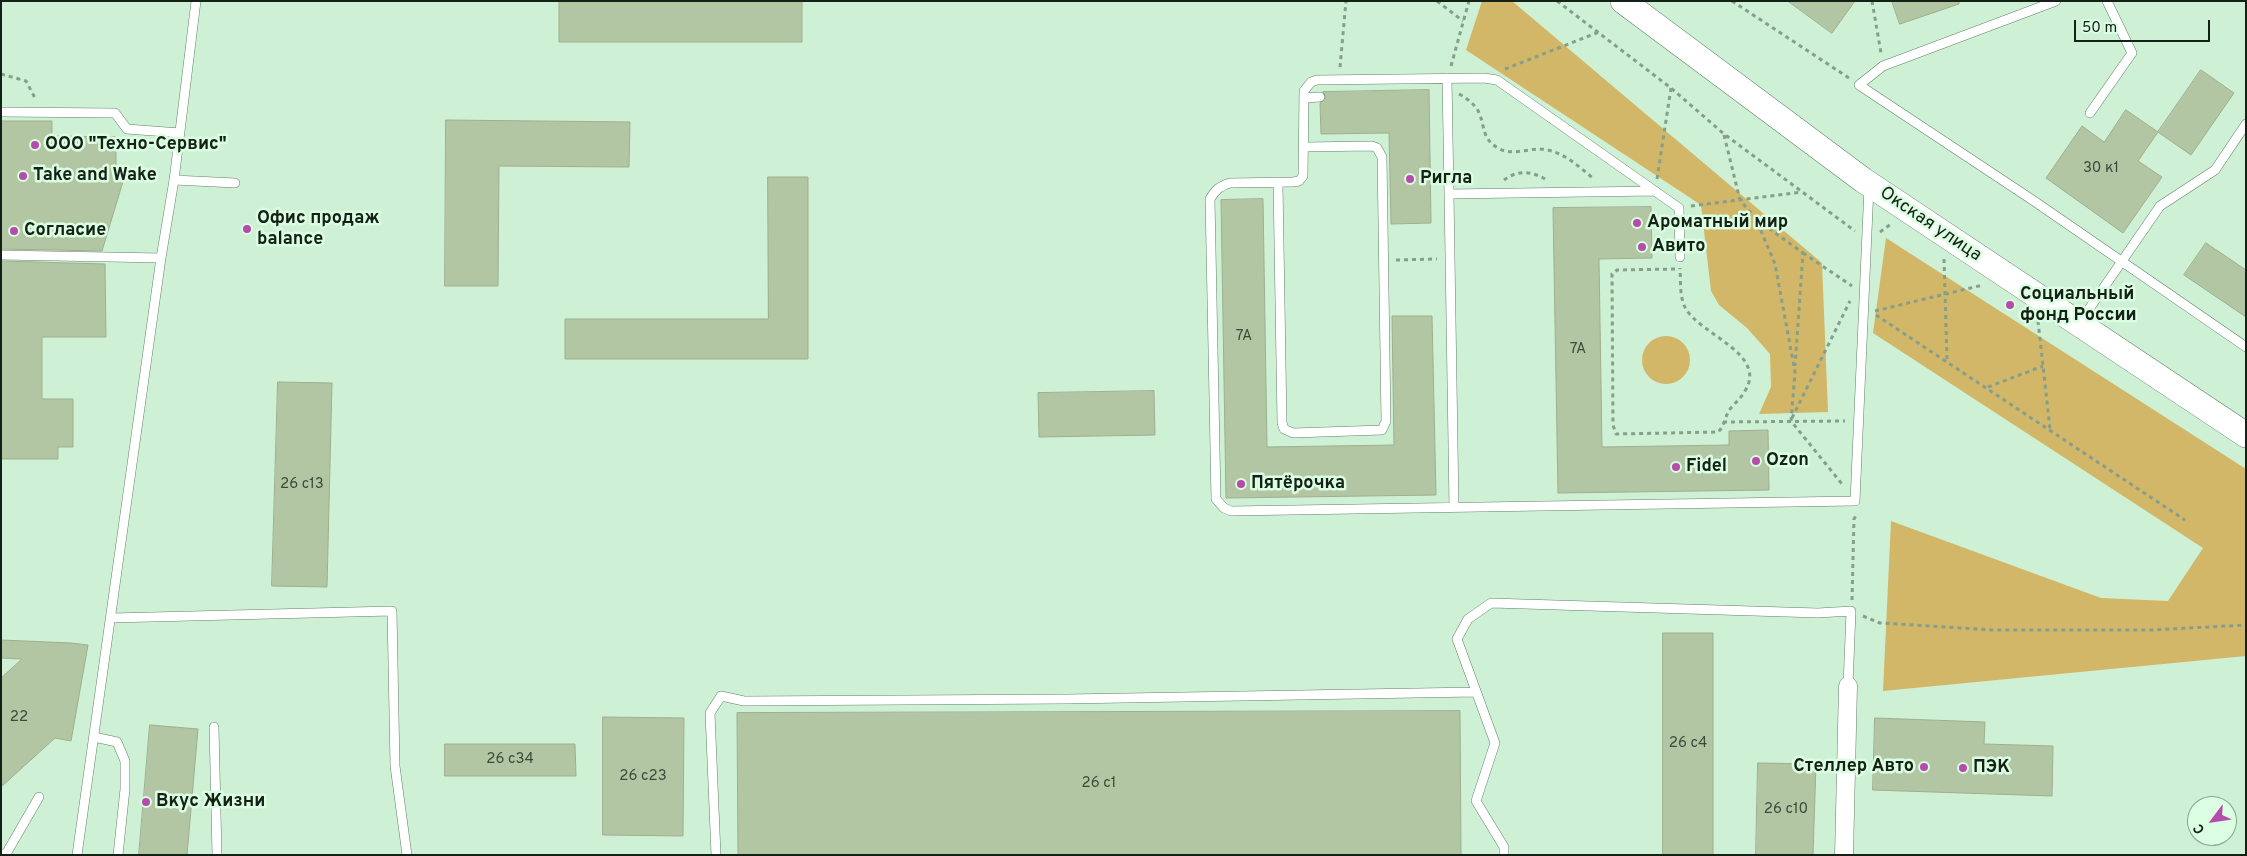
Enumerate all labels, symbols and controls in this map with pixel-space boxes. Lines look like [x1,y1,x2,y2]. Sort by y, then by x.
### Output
scale bar [2077,10,2213,42]
text: 50 m [2082,19,2117,38]
place label: ООО "Техно-Сервис" [45,134,227,156]
marker: ООО "Техно-Сервис" [29,139,41,151]
house number: 30 к1 [2083,160,2119,178]
place label: Take and Wake [33,165,157,187]
place label: Ригла [1420,168,1472,190]
marker: Take and Wake [17,170,29,182]
marker: Ригла [1404,173,1416,185]
street label: Окская улица [1875,183,1985,267]
place label: Офис продаж balance [257,208,380,250]
place label: Ароматный мир [1647,212,1788,234]
marker: Ароматный мир [1631,217,1643,229]
place label: Согласие [24,220,106,242]
marker: Офис продаж balance [241,223,253,235]
marker: Согласие [8,225,20,237]
place label: Авито [1652,236,1706,258]
marker: Авито [1636,241,1648,253]
place label: Социальный фонд России [2020,284,2137,326]
marker: Социальный фонд России [2004,299,2016,311]
house number: 7А [1236,328,1252,346]
house number: 7А [1570,341,1586,359]
place label: Ozon [1766,450,1809,472]
marker: Ozon [1750,455,1762,467]
place label: Fidel [1686,456,1727,478]
marker: Fidel [1670,461,1682,473]
place label: Пятёрочка [1251,473,1345,495]
house number: 26 с13 [280,476,324,494]
marker: Пятёрочка [1235,478,1247,490]
house number: 22 [10,709,28,727]
house number: 26 с4 [1669,735,1707,753]
house number: 26 с34 [486,751,534,769]
place label: Стеллер Авто [1793,756,1914,778]
place label: ПЭК [1973,757,2010,779]
marker: Стеллер Авто [1918,761,1930,773]
marker: ПЭК [1957,762,1969,774]
house number: 26 с23 [619,768,667,786]
house number: 26 с1 [1082,775,1116,793]
place label: Вкус Жизни [156,791,265,813]
marker: Вкус Жизни [140,796,152,808]
north arrow [2187,796,2237,846]
house number: 26 с10 [1764,801,1808,819]
text: С [2190,820,2209,837]

